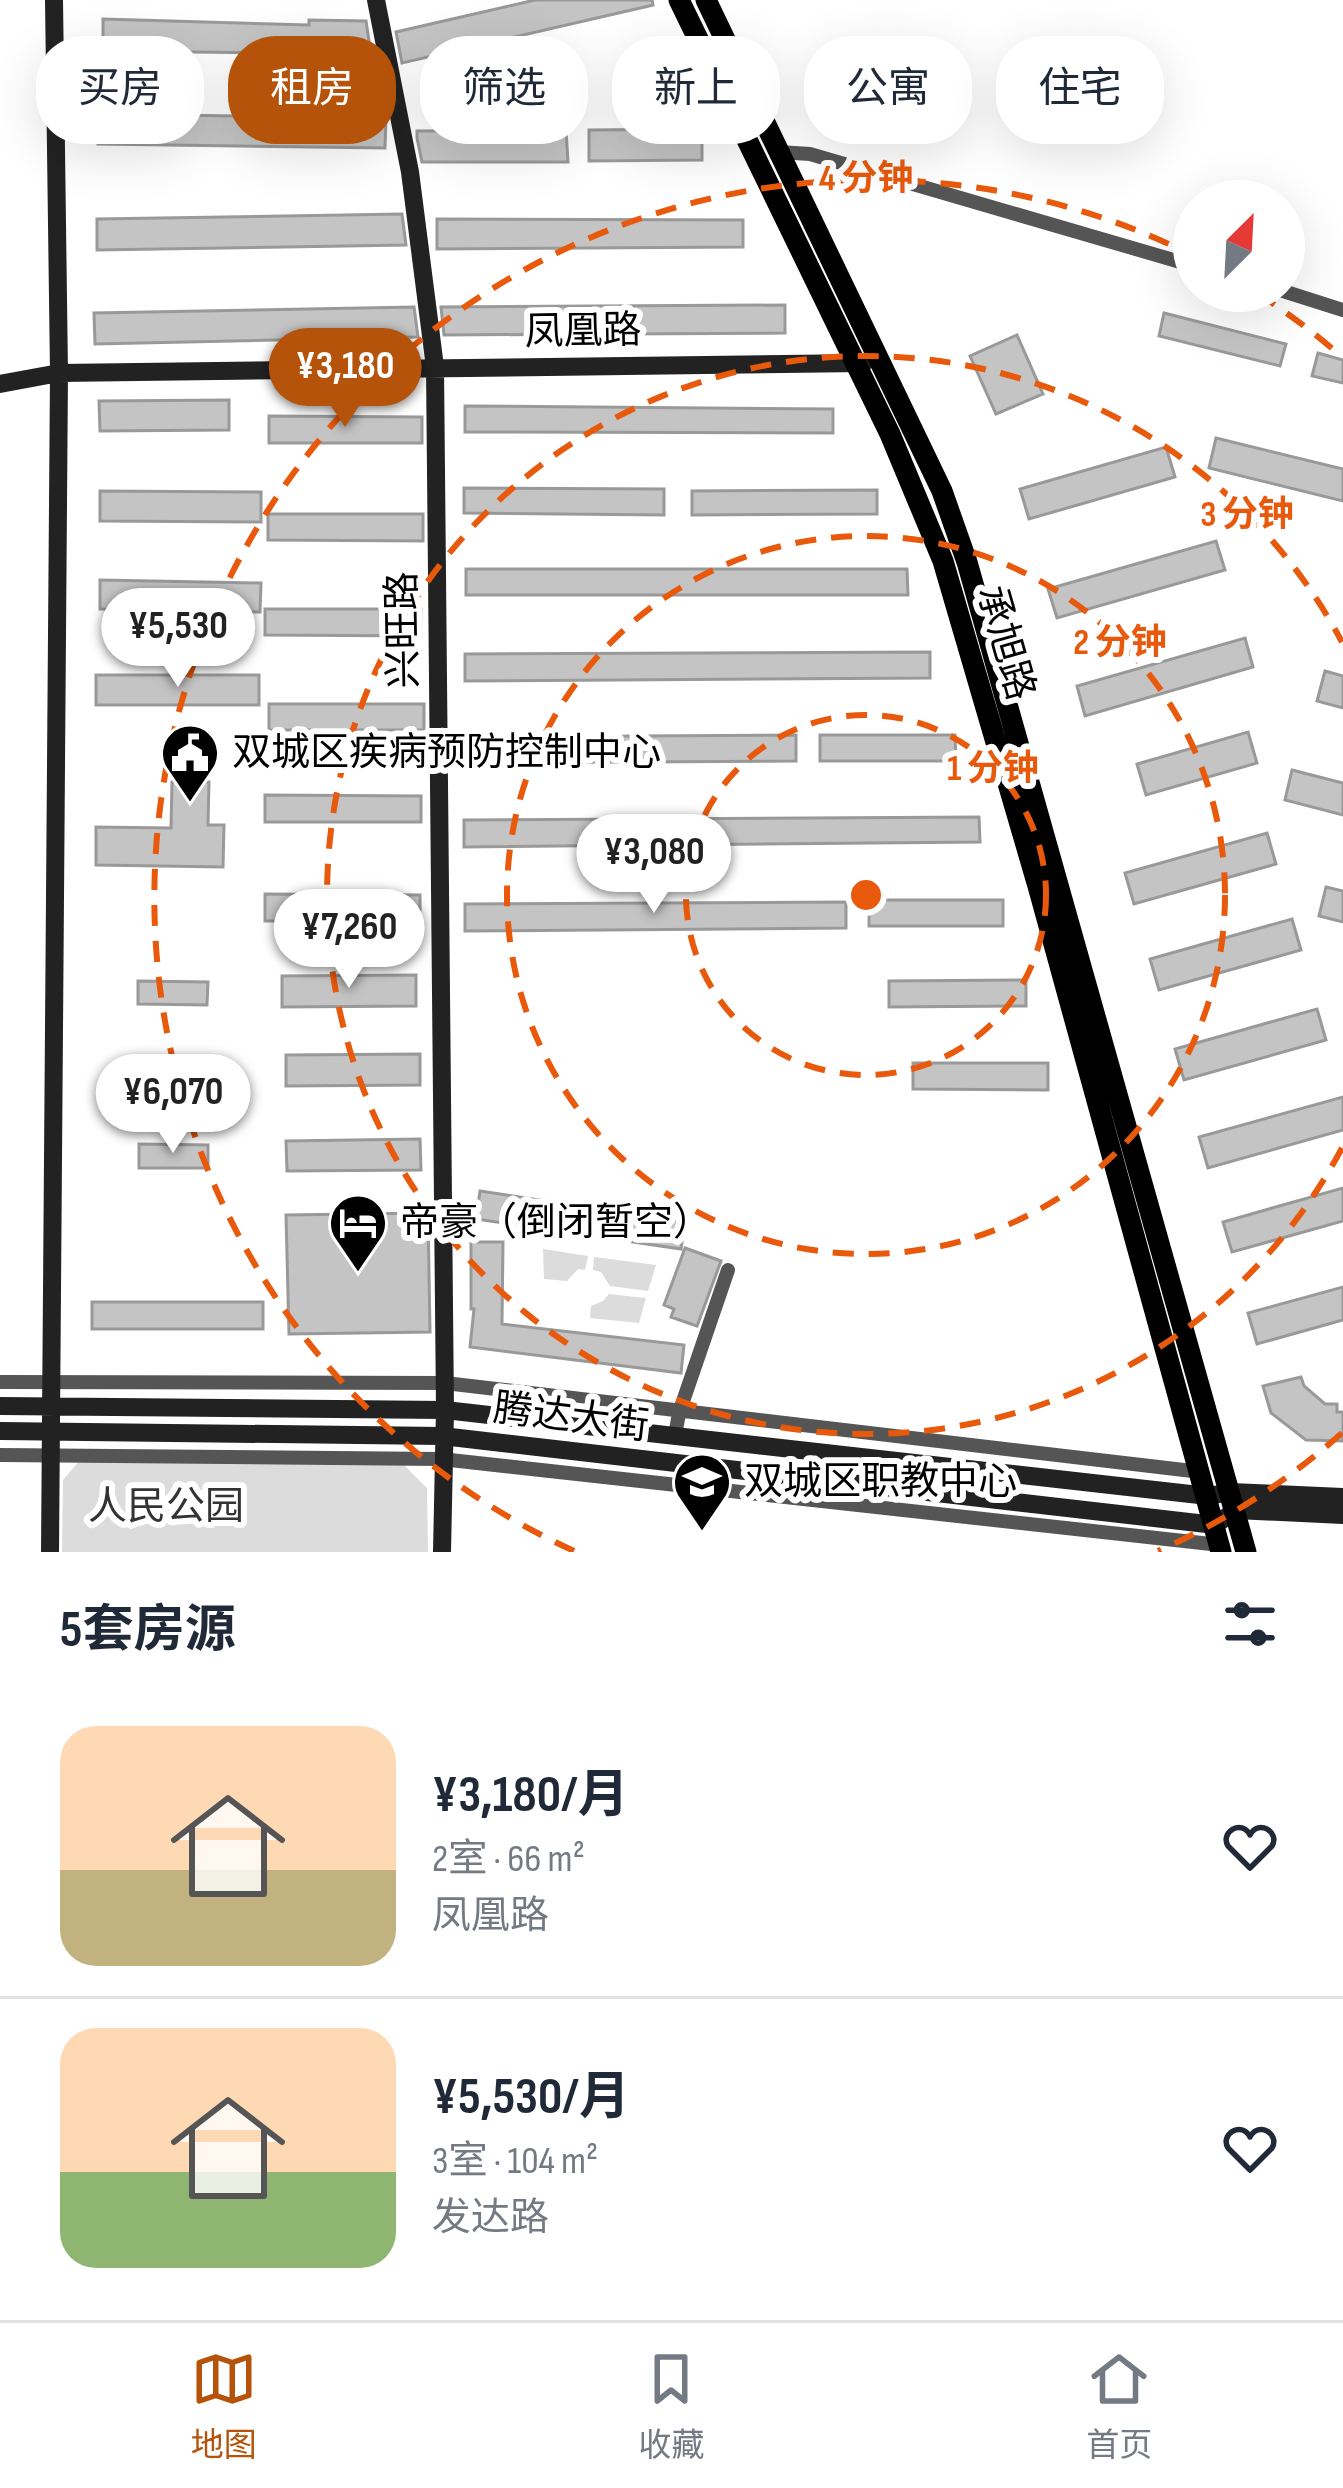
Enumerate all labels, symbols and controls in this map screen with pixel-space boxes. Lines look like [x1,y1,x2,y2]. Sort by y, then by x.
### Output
chip: 买房 [36,36,204,144]
chip: 租房 [228,36,396,144]
chip: 筛选 [420,36,588,144]
chip: 新上 [612,36,780,144]
chip: 公寓 [804,36,972,144]
chip: 住宅 [996,36,1164,144]
text: 4 分钟 [819,158,913,201]
north arrow [1173,180,1305,312]
map controls [1173,180,1305,312]
street label: 凤凰路 [524,307,642,357]
pin: ¥3,180 [247,328,443,430]
text: ¥3,180 [296,343,394,390]
text: 3 分钟 [1200,494,1294,537]
street label: 兴旺路 [379,571,429,689]
street label: 承旭路 [966,580,1044,706]
pin: ¥5,530 [80,588,276,690]
text: ¥5,530 [128,603,228,650]
text: 2 分钟 [1073,622,1167,665]
public building icon: 双城区疾病预防控制中心 [159,722,221,804]
place label: 双城区疾病预防控制中心 [232,730,661,777]
text: 1 分钟 [947,748,1039,791]
pin: ¥3,080 [556,814,752,916]
text: ¥3,080 [603,829,705,876]
centre of rings [845,874,887,916]
pin: ¥7,260 [251,889,447,991]
text: ¥7,260 [301,904,397,951]
pin: ¥6,070 [75,1054,271,1156]
text: ¥6,070 [123,1069,223,1116]
hotel icon: 帝豪（倒闭暂空） [327,1192,389,1274]
place label: 帝豪（倒闭暂空） [400,1200,712,1247]
street label: 腾达大街 [491,1385,651,1451]
school or university icon: 双城区职教中心 [671,1451,733,1533]
place label: 双城区职教中心 [744,1459,1017,1506]
park label: 人民公园 [88,1484,244,1531]
icon: filters [1217,1591,1283,1657]
text: 5套房源 [60,1600,235,1661]
text: ¥3,180/月 [432,1765,629,1826]
icon: home [156,1774,300,1918]
icon: heart [1217,1813,1283,1879]
text: 2室 · 66 m² [432,1836,585,1883]
text: 凤凰路 [432,1893,549,1940]
text: ¥5,530/月 [432,2067,630,2128]
icon: home [156,2076,300,2220]
icon: heart [1217,2115,1283,2181]
text: 3室 · 104 m² [432,2138,598,2185]
text: 发达路 [432,2195,549,2242]
tab: 地图 [191,2346,257,2466]
tab: 收藏 [638,2346,704,2466]
tab: 首页 [1086,2346,1152,2466]

